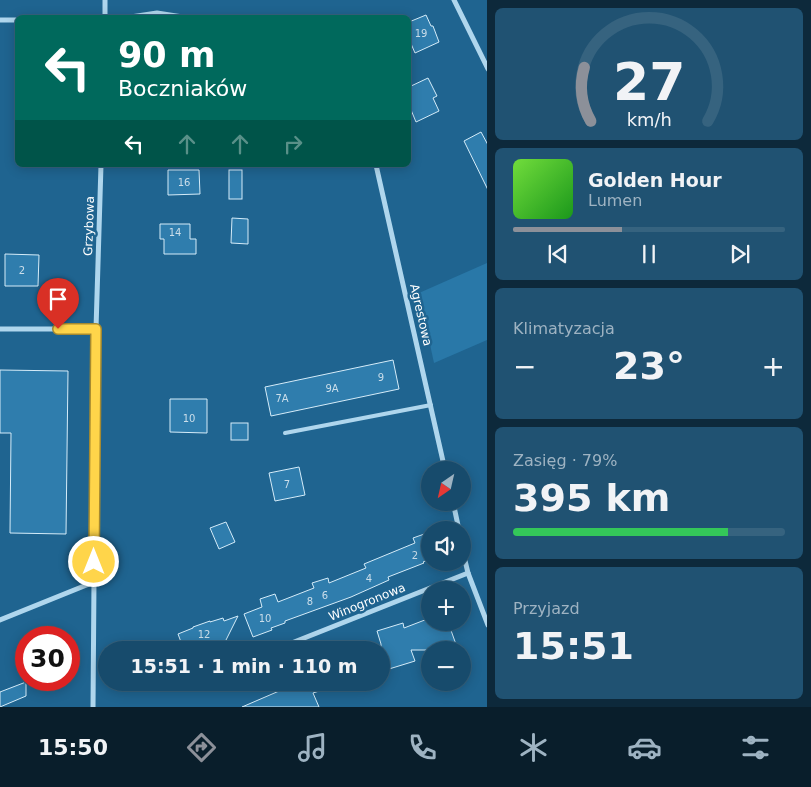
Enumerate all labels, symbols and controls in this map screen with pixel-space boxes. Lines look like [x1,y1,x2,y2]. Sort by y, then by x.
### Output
house number: 19 [415,28,427,39]
icon: left [35,35,100,100]
text: 90 m [118,35,215,75]
text: 27 [613,52,685,112]
text: Boczniaków [118,76,247,101]
text: km/h [626,109,672,130]
icon: left [120,130,148,158]
icon: ahead [173,130,201,158]
icon: ahead [226,130,254,158]
icon: right [279,130,307,158]
text: Golden Hour [588,169,722,191]
house number: 16 [178,177,190,188]
text: Lumen [588,191,642,210]
street label: Grzybowa [81,196,97,256]
house number: 14 [169,227,181,238]
icon: previous [544,240,572,268]
icon: pause [635,240,663,268]
icon: next [726,240,754,268]
house number: 2 [19,265,25,276]
pin [37,278,79,329]
street label: Agrestowa [407,283,435,347]
icon: arrive [44,285,72,313]
text: Klimatyzacja [513,319,615,338]
text: 23° [613,344,685,388]
text: − [513,350,536,383]
text: + [762,350,785,383]
house number: 9 [378,372,384,383]
house number: 9A [325,383,339,394]
house number: 7A [275,393,289,404]
house number: 10 [183,413,195,424]
text: Zasięg · 79% [513,451,617,470]
north arrow [421,461,471,511]
map controls [421,461,471,691]
text: 395 km [513,476,670,520]
house number: 7 [284,479,290,490]
button: sound [421,521,471,571]
position arrow [67,535,119,587]
house number: 2 [412,550,418,561]
house number: 4 [366,573,372,584]
street label: Winogronowa [327,580,407,624]
button: + [421,581,471,631]
house number: 6 [322,590,328,601]
house number: 8 [307,596,313,607]
text: Przyjazd [513,599,580,618]
house number: 10 [259,613,271,624]
text: 15:51 [513,624,634,668]
speed limit sign: 30 [15,626,80,691]
house number: 12 [198,629,210,640]
button: − [421,641,471,691]
text: 15:51 · 1 min · 110 m [130,655,358,677]
icon: directions [184,730,219,765]
icon: music [295,730,330,765]
icon: phone [405,730,440,765]
icon: climate [516,730,551,765]
icon: car [627,730,662,765]
icon: filters [738,730,773,765]
text: 15:50 [38,735,108,760]

